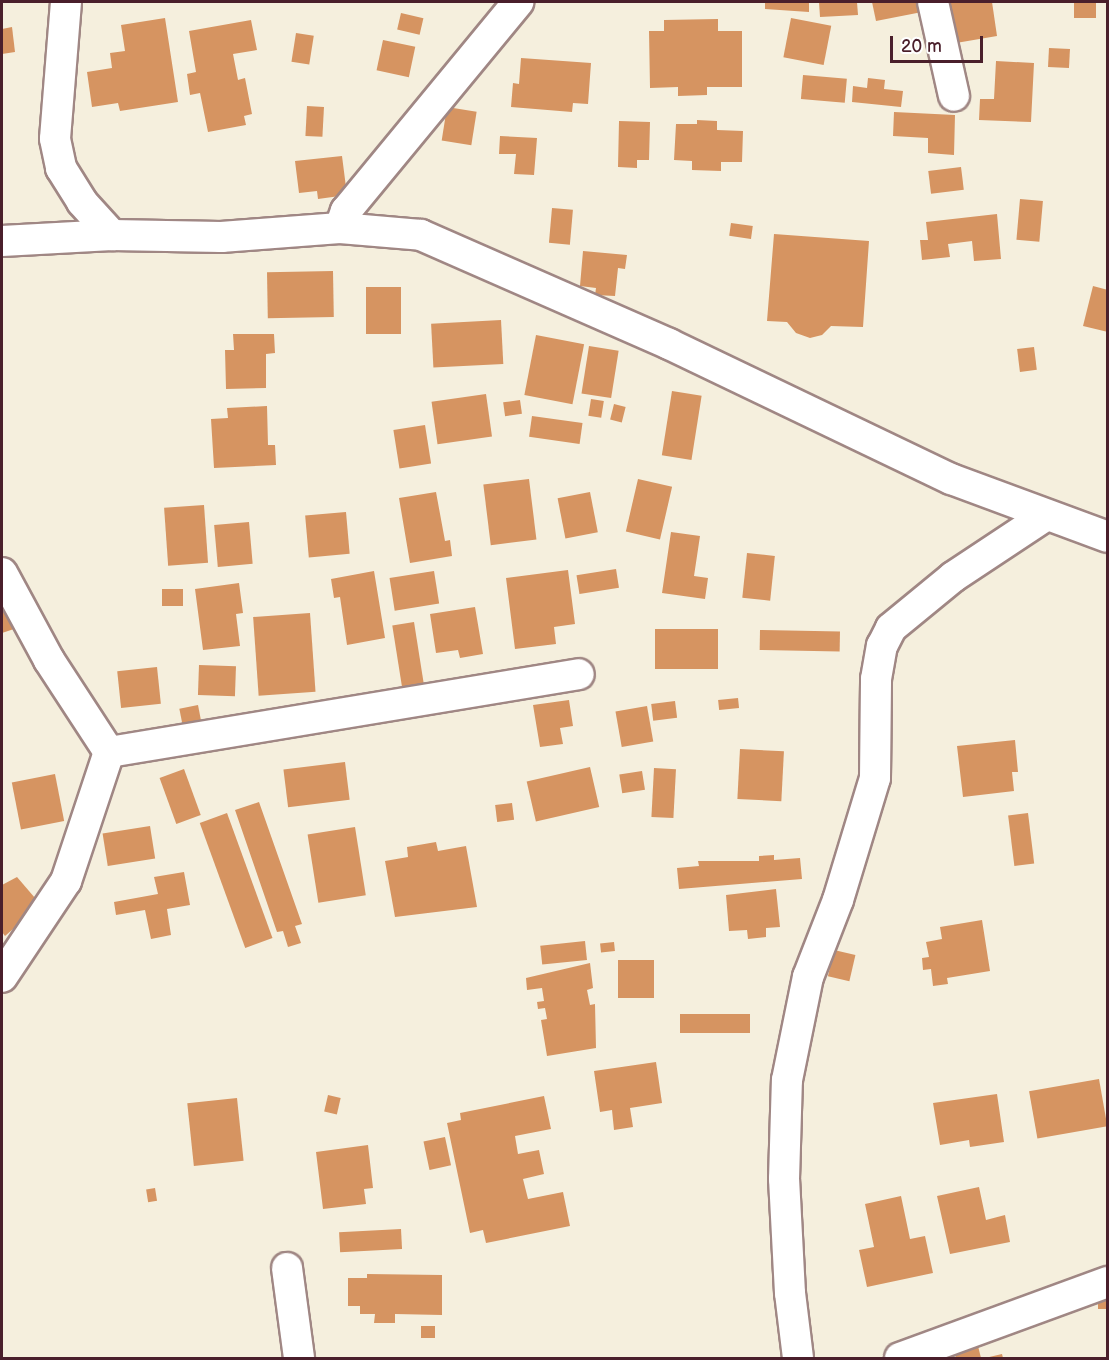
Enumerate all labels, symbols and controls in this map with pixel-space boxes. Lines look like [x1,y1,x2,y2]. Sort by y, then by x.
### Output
scale bar [893,24,986,62]
text: 20 m [901,36,942,57]

